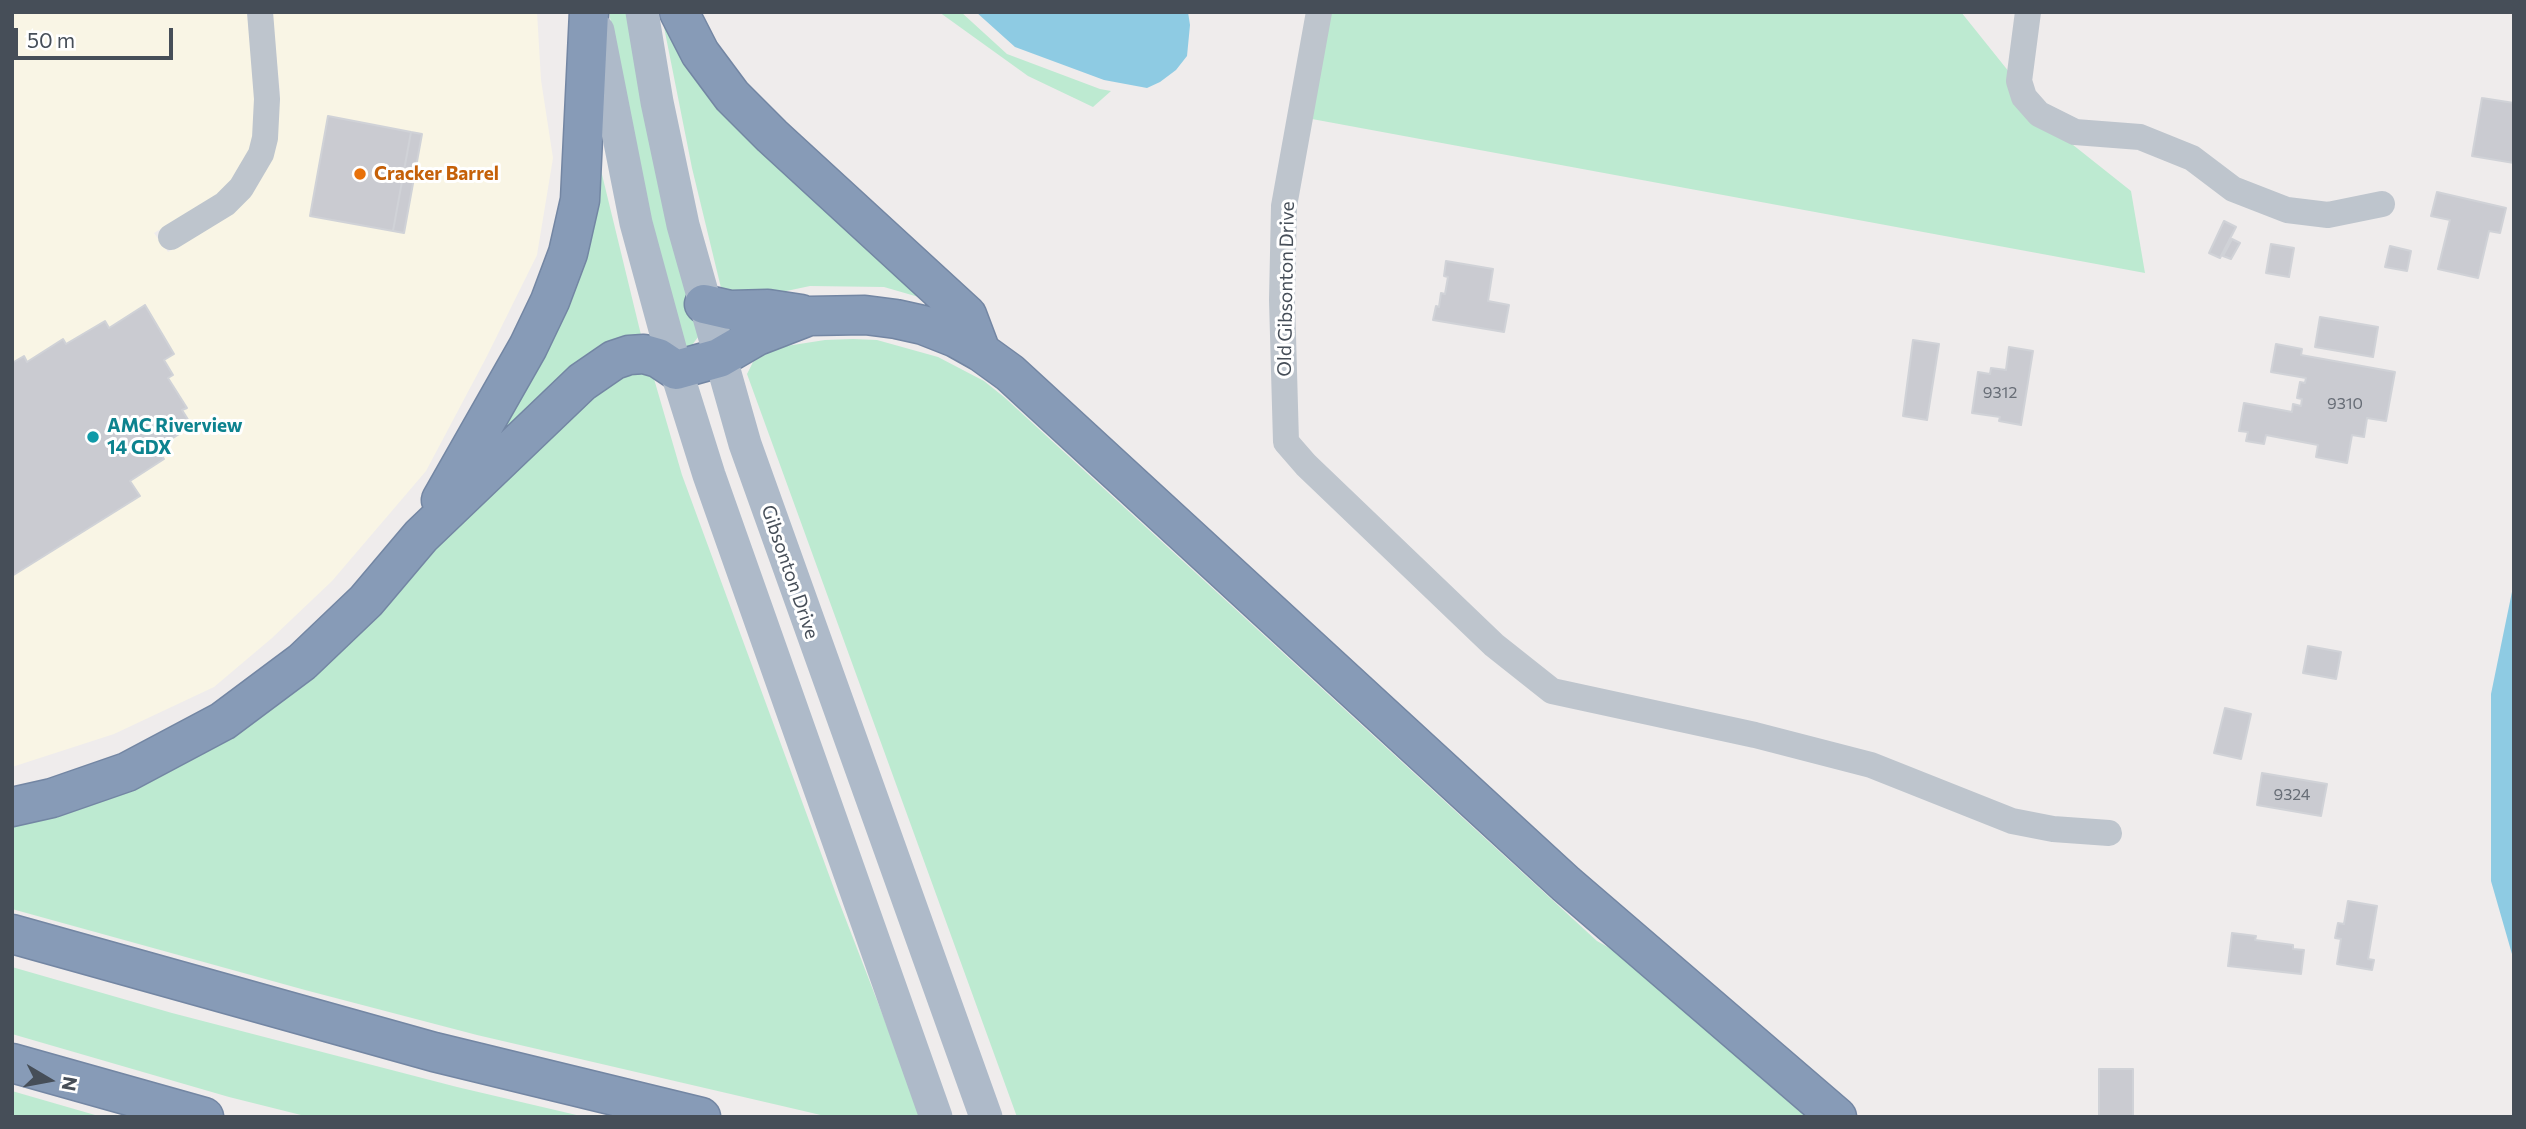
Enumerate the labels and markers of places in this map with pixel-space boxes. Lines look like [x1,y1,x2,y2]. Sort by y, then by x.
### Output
place label: Cracker Barrel [374,163,499,185]
marker: Cracker Barrel [352,166,368,182]
place label: AMC Riverview 14 GDX [107,415,243,459]
marker: AMC Riverview 14 GDX [85,429,101,445]

